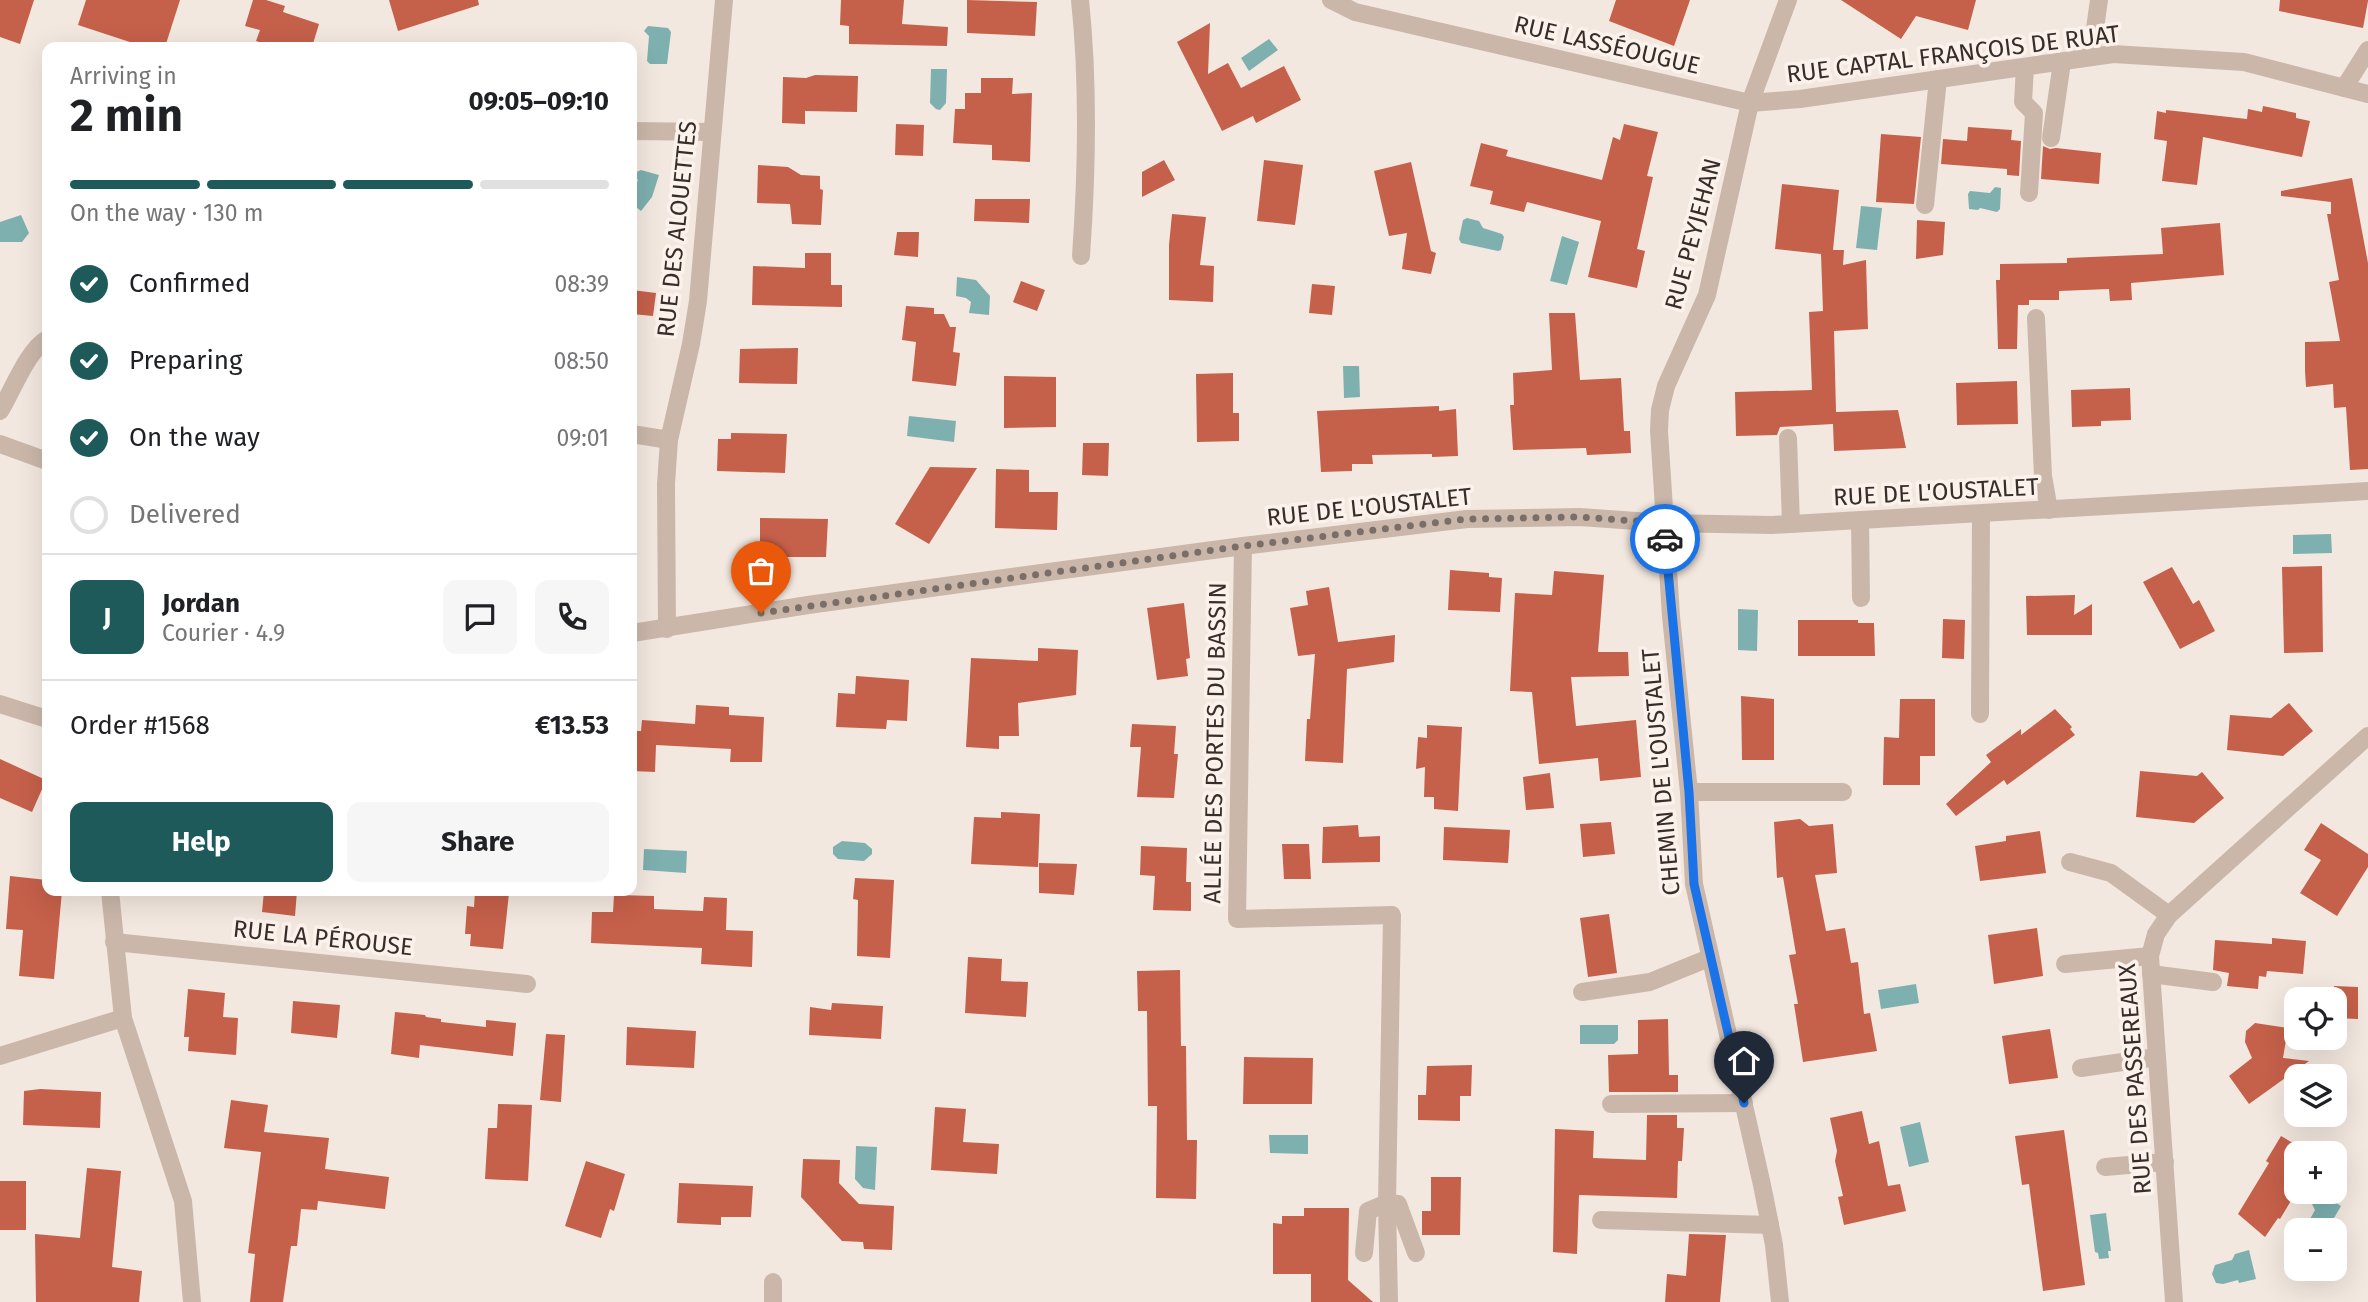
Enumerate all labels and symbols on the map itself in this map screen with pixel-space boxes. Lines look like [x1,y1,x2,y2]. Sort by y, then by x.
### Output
street label: RUE LASSÉOUGUE [1511,9,1703,80]
street label: RUE CAPTAL FRANÇOIS DE RUAT [1785,20,2122,88]
street label: RUE DES ALOUETTES [652,119,702,339]
street label: RUE PEYJEHAN [1659,155,1727,313]
street label: RUE DE L'OUSTALET [1832,473,2040,511]
street label: RUE DE L'OUSTALET [1265,482,1473,532]
courier [1630,504,1700,574]
pin [731,541,791,613]
street label: ALLÉE DES PORTES DU BASSIN [1197,582,1232,904]
street label: CHEMIN DE L'OUSTALET [1636,647,1686,897]
street label: RUE LA PÉROUSE [232,914,414,961]
street label: RUE DES PASSEREAUX [2113,963,2157,1195]
pin [1714,1031,1774,1103]

